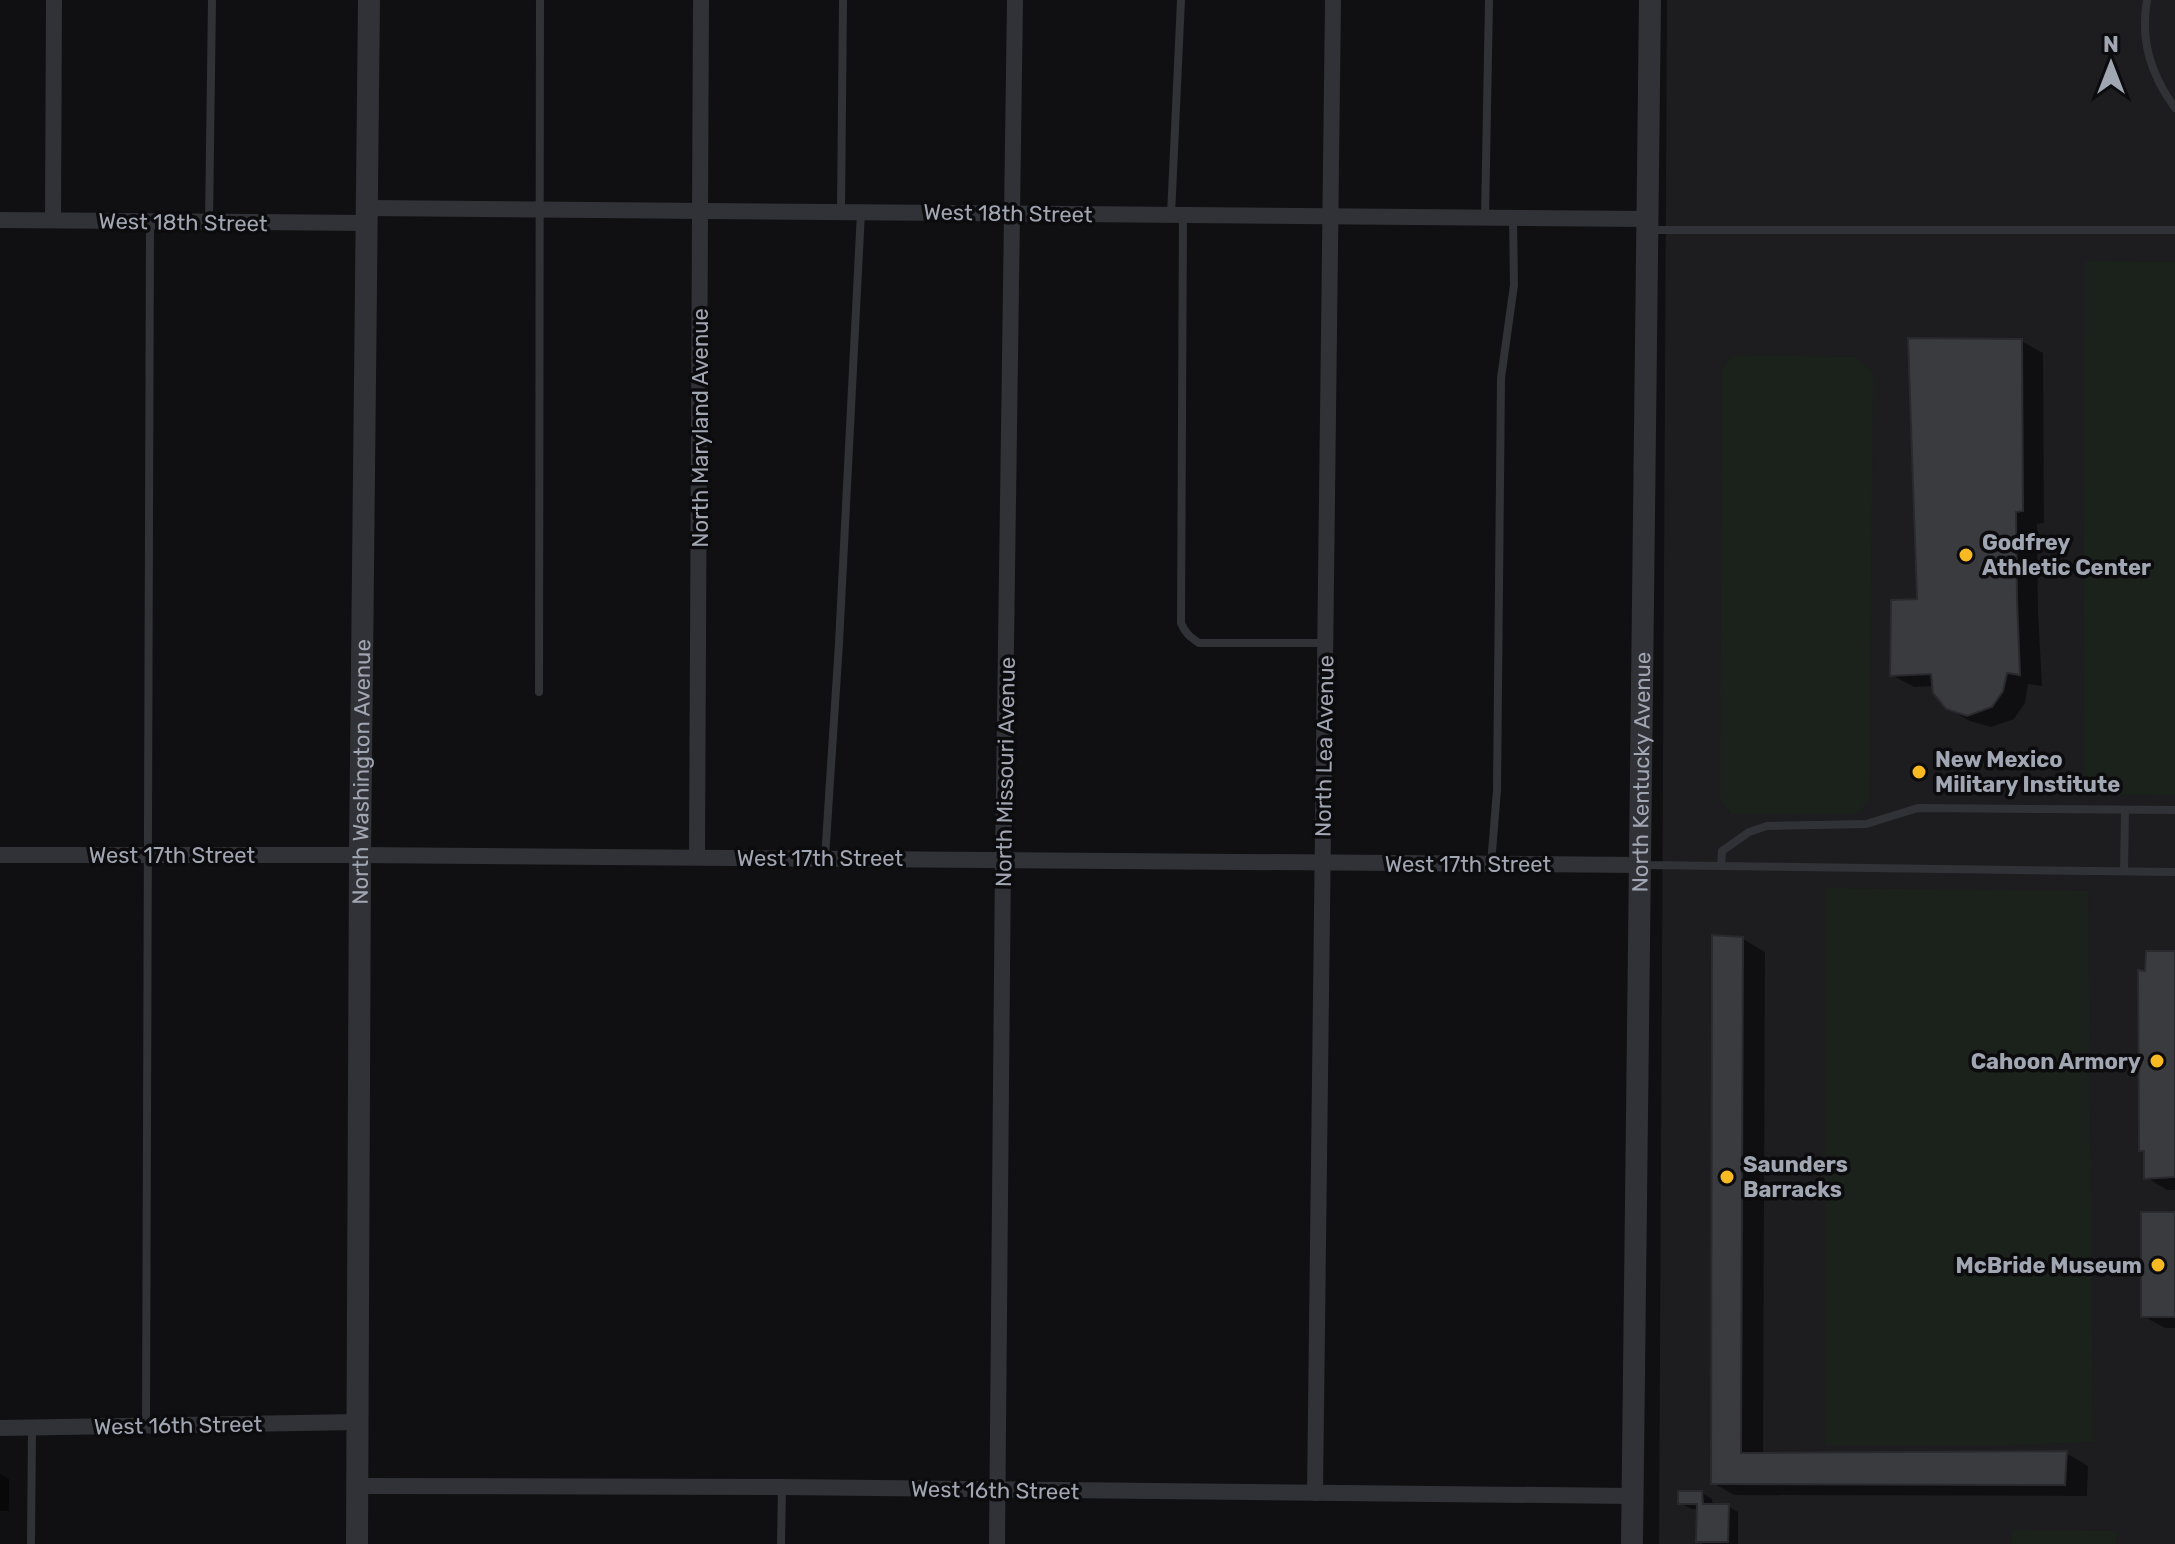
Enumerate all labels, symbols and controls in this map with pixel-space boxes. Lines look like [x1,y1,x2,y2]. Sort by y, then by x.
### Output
north arrow [2071,24,2151,104]
text: N [2103,31,2119,58]
street label: West 18th Street [923,199,1093,228]
street label: West 18th Street [98,208,268,237]
street label: North Maryland Avenue [687,308,714,548]
place label: Godfrey Athletic Center [1982,529,2151,581]
marker: Godfrey Athletic Center [1957,546,1975,564]
street label: North Washington Avenue [347,639,376,905]
street label: North Kentucky Avenue [1627,652,1656,893]
street label: North Lea Avenue [1309,655,1340,837]
street label: North Missouri Avenue [990,657,1021,887]
place label: New Mexico Military Institute [1935,746,2120,798]
marker: New Mexico Military Institute [1910,763,1928,781]
street label: West 17th Street [89,842,256,869]
street label: West 17th Street [737,845,904,872]
street label: West 17th Street [1385,851,1552,878]
place label: Cahoon Armory [1971,1048,2141,1075]
marker: Cahoon Armory [2148,1052,2166,1070]
place label: Saunders Barracks [1743,1151,1848,1203]
marker: Saunders Barracks [1718,1168,1736,1186]
place label: McBride Museum [1956,1252,2142,1279]
marker: McBride Museum [2149,1256,2167,1274]
street label: West 16th Street [94,1411,263,1440]
street label: West 16th Street [911,1476,1080,1505]

